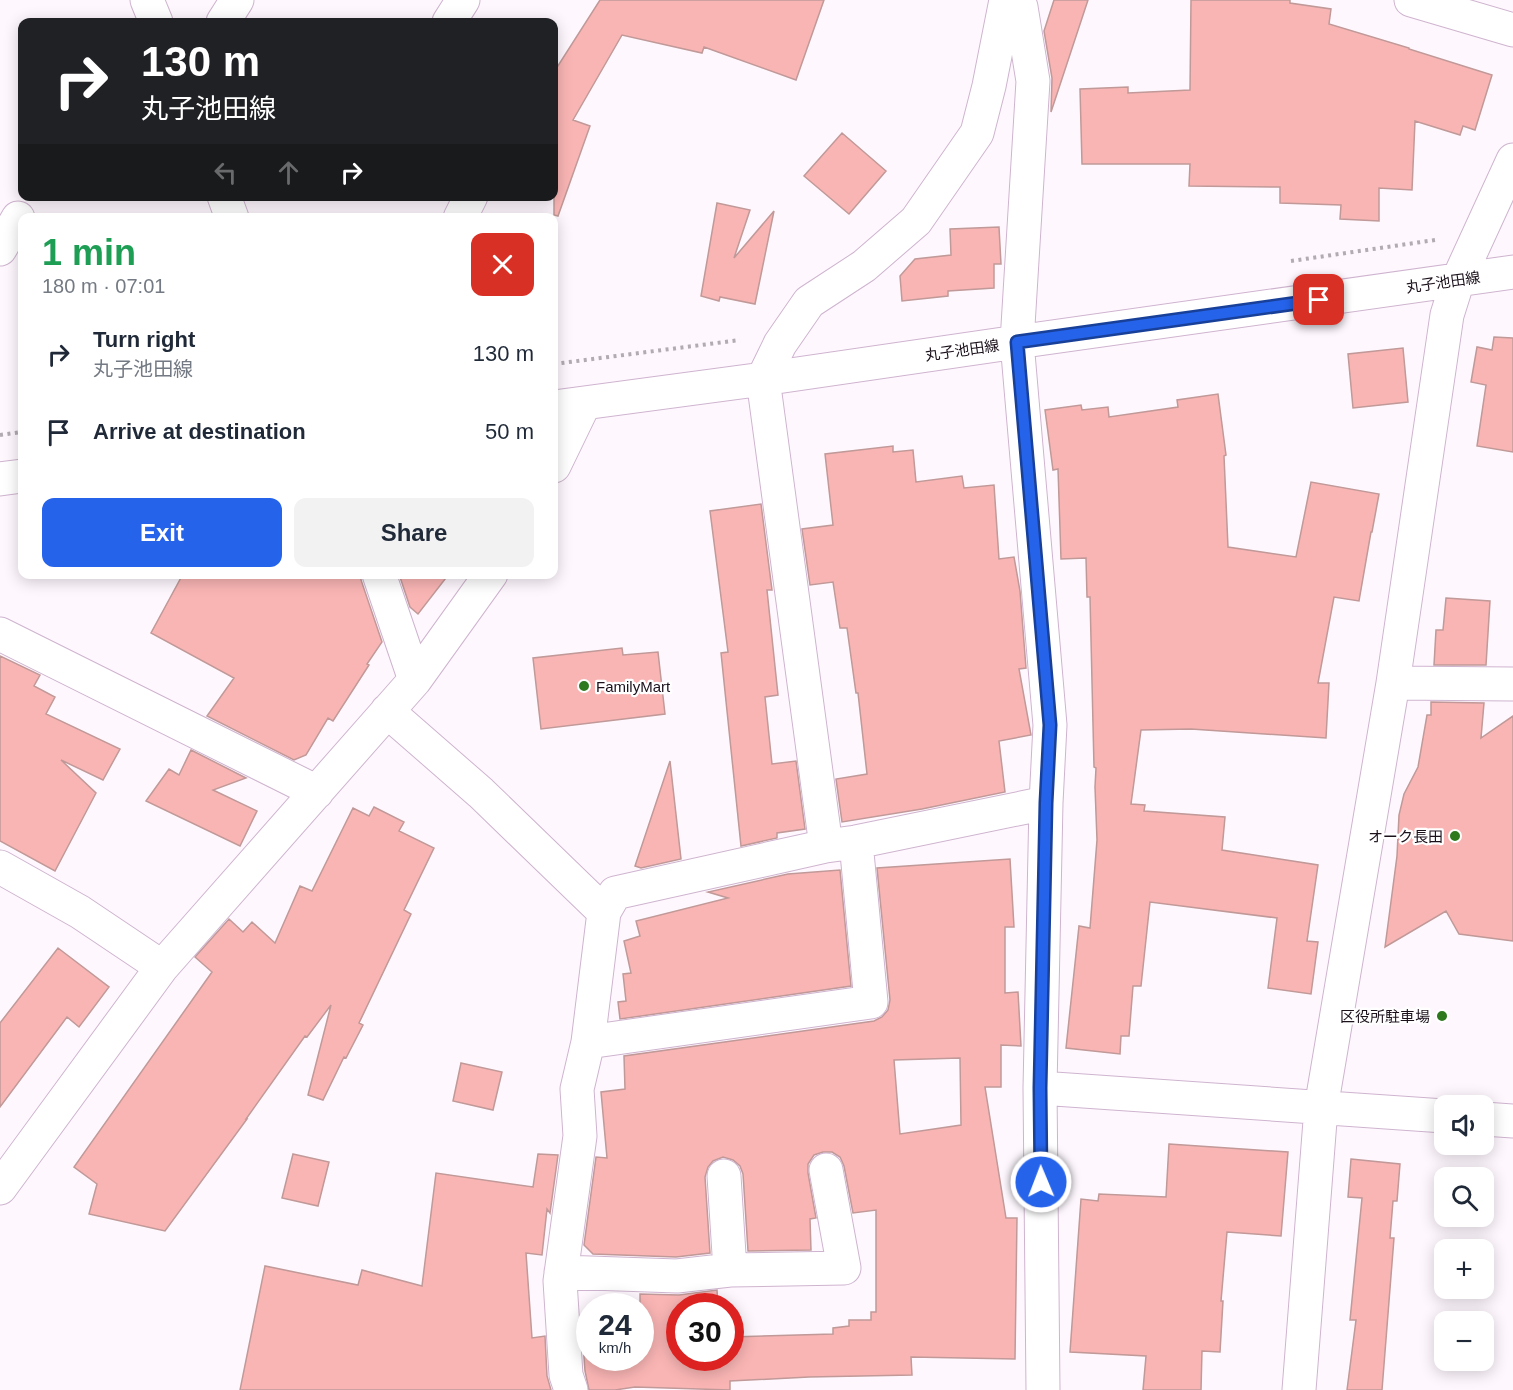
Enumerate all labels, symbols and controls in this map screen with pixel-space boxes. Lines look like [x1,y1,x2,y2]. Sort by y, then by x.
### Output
text: 130 m [141,38,260,85]
icon: right [42,42,120,120]
text: 丸子池田線 [141,94,276,124]
icon: left [209,156,242,189]
icon: ahead [272,156,305,189]
icon: right [335,156,368,189]
text: 1 min [42,232,136,273]
button: close [471,233,534,296]
street label: 丸子池田線 [1405,268,1481,296]
pin [1293,274,1344,325]
text: 180 m · 07:01 [42,275,165,297]
icon: arrive [1302,283,1335,316]
text: Turn right [93,327,195,352]
street label: 丸子池田線 [924,336,1000,364]
icon: right [42,338,75,371]
text: 130 m [473,341,534,366]
text: 丸子池田線 [93,358,193,380]
icon: arrive [42,416,75,449]
text: Arrive at destination [93,419,306,444]
text: 50 m [485,419,534,444]
button: Exit [42,498,282,567]
button: Share [294,498,534,567]
place label: FamilyMart [596,678,671,695]
marker: FamilyMart [577,679,591,693]
place label: オーク長田 [1368,828,1443,845]
marker: オーク長田 [1448,829,1462,843]
place label: 区役所駐車場 [1340,1008,1430,1025]
marker: 区役所駐車場 [1435,1009,1449,1023]
map controls [1434,1095,1494,1371]
button: sound [1434,1095,1494,1155]
position arrow [1009,1150,1073,1214]
button: search [1434,1167,1494,1227]
button: + [1434,1239,1494,1299]
speed limit sign: 30 [666,1293,744,1371]
text: 24 [598,1308,632,1341]
button: − [1434,1311,1494,1371]
text: km/h [599,1339,631,1356]

